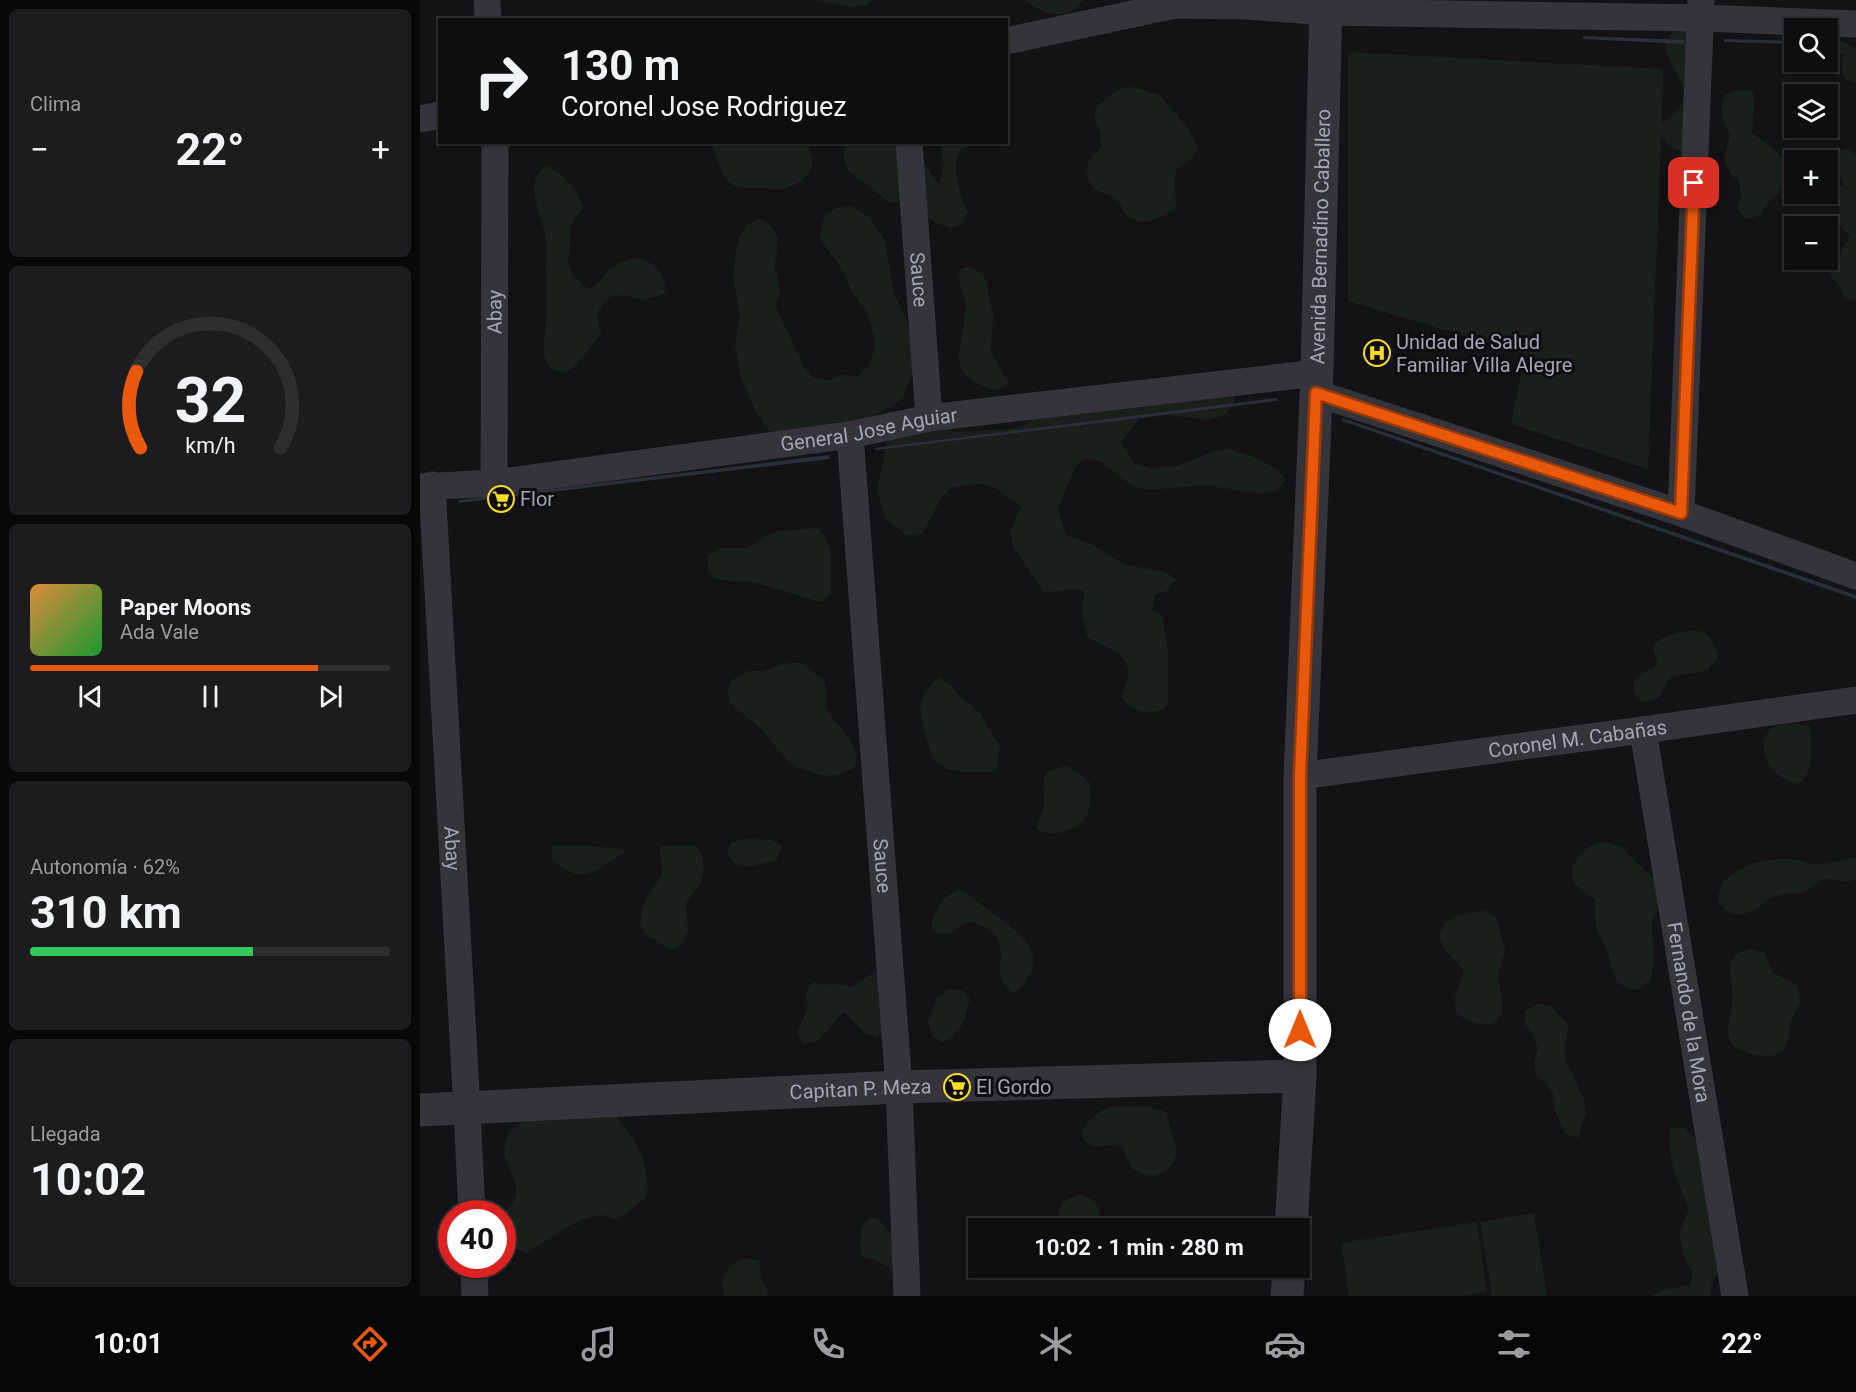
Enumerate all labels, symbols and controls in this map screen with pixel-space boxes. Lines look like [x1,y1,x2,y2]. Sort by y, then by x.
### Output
map controls [1784,18,1838,270]
button: search [1784,18,1838,72]
text: 130 m [561,41,680,90]
icon: right [462,42,540,120]
button: layers [1784,84,1838,138]
text: Coronel Jose Rodriguez [561,91,847,123]
text: Clima [30,92,81,116]
street label: Avenida Bernadino Caballero [1305,109,1335,365]
text: 22° [175,123,245,176]
text: − [30,130,49,169]
text: + [371,130,390,169]
button: + [1784,150,1838,204]
pin [1668,157,1719,208]
icon: arrive [1677,166,1710,199]
button: − [1784,216,1838,270]
street label: Sauce [905,251,933,308]
street label: Abay [482,289,507,334]
place label: Unidad de Salud Familiar Villa Alegre [1396,330,1572,377]
hospital icon: Unidad de Salud Familiar Villa Alegre [1362,338,1392,368]
text: 32 [174,364,246,437]
street label: General Jose Aguiar [779,403,959,456]
text: km/h [185,433,235,458]
supermarket icon: Flor [486,484,516,514]
place label: Flor [520,487,554,511]
text: Paper Moons [120,595,251,620]
text: Ada Vale [120,620,199,644]
icon: previous [74,680,107,713]
icon: pause [194,680,227,713]
icon: next [314,680,347,713]
street label: Coronel M. Cabañas [1487,715,1668,763]
street label: Abay [439,826,466,872]
street label: Sauce [868,838,896,894]
text: Autonomía · 62% [30,855,180,879]
text: 310 km [30,886,182,939]
street label: Fernando de la Mora [1662,920,1715,1104]
position arrow [1268,998,1332,1062]
supermarket icon: El Gordo [942,1072,972,1102]
street label: Capitan P. Meza [789,1074,932,1104]
place label: El Gordo [976,1075,1052,1099]
text: Llegada [30,1122,101,1146]
text: 10:02 [30,1153,146,1206]
speed limit sign: 40 [438,1200,516,1278]
text: 10:02 · 1 min · 280 m [1034,1235,1244,1260]
icon: directions [349,1323,391,1365]
icon: music [578,1323,620,1365]
icon: phone [807,1323,849,1365]
icon: climate [1035,1323,1077,1365]
icon: car [1264,1323,1306,1365]
icon: filters [1493,1323,1535,1365]
text: 10:01 [93,1328,163,1360]
text: 22° [1721,1328,1763,1360]

